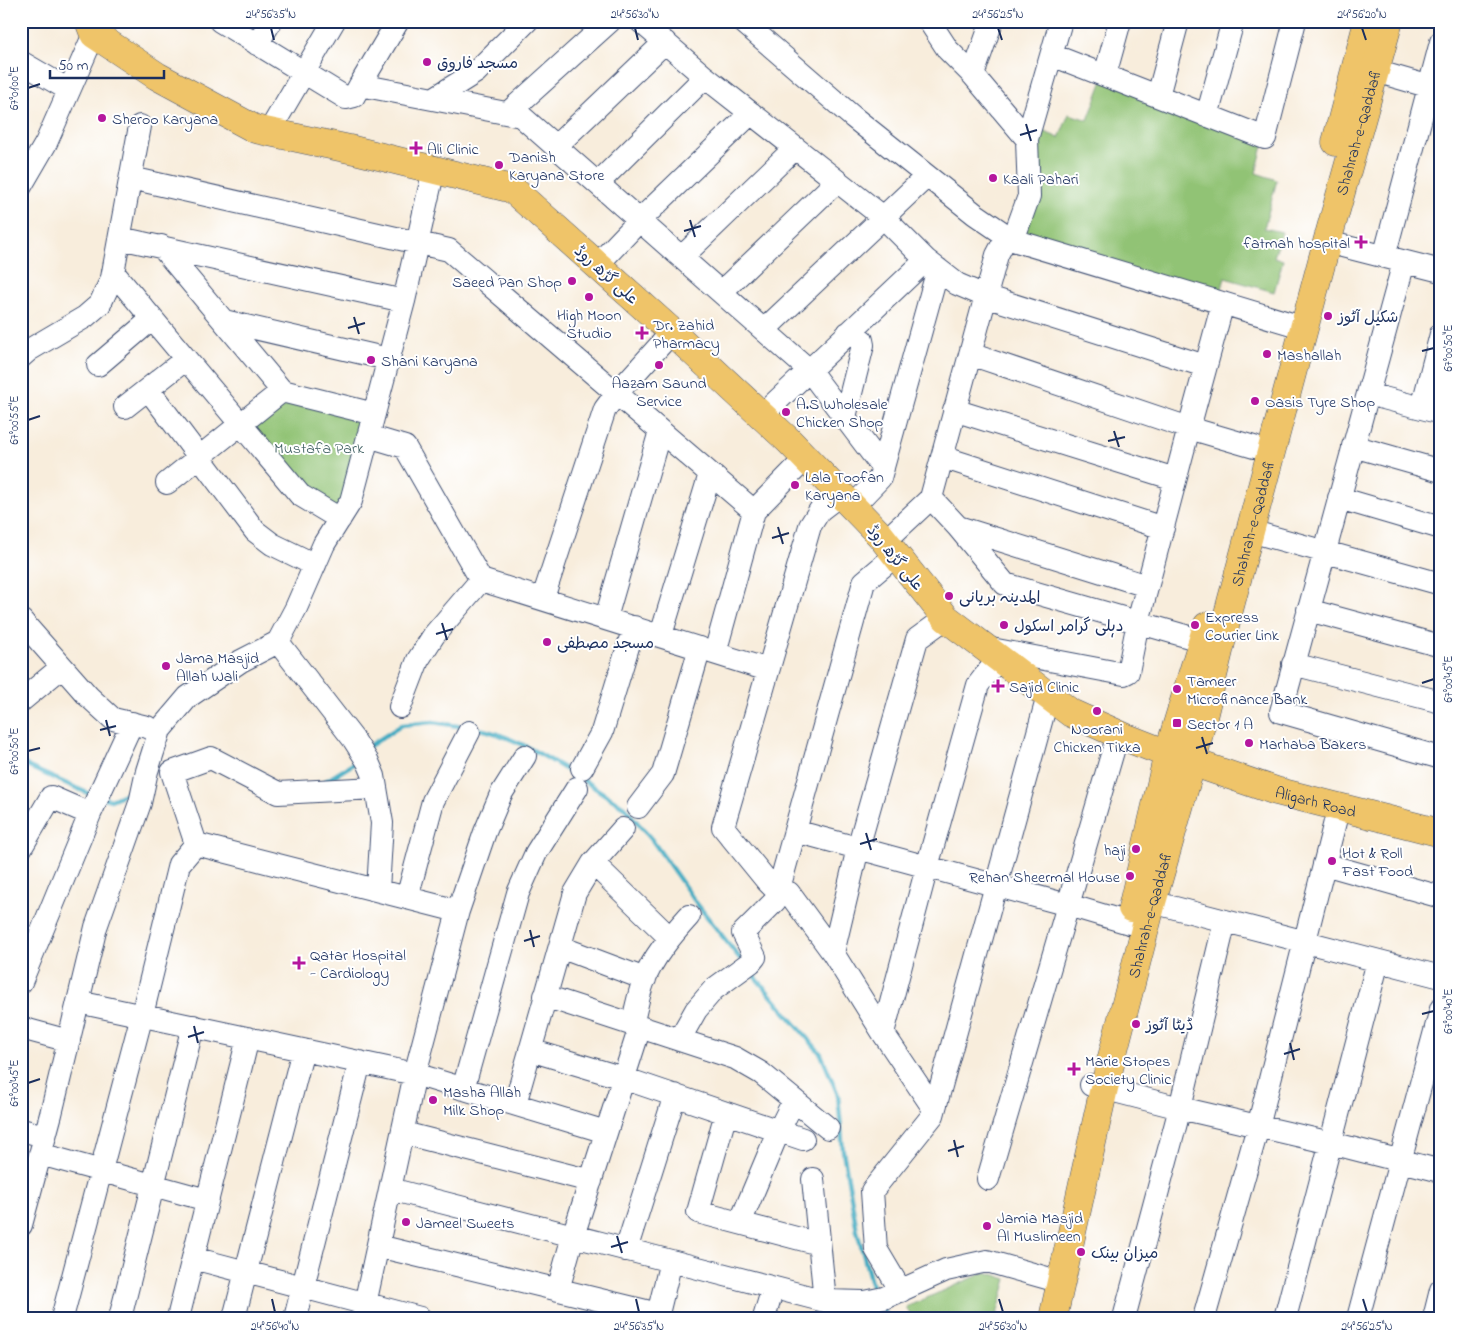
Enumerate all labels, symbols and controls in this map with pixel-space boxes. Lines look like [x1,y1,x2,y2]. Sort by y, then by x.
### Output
text: 24°56'35"N [246,6,296,24]
text: 24°56'30"N [611,6,659,24]
text: 24°56'25"N [972,6,1024,24]
text: 24°56'20"N [1337,6,1387,24]
scale bar [50,48,164,80]
place label: مسجد فاروق [437,52,518,76]
text: 50 m [58,55,89,77]
marker: مسجد فاروق [421,56,433,68]
text: 67°01'00"E [6,66,24,110]
street label: Shahrah-e-Qaddafi [1331,66,1389,198]
place label: Sheroo Karyana [112,108,218,132]
marker: Sheroo Karyana [96,112,108,124]
place label: Ali Clinic [427,138,480,162]
marker: Ali Clinic [409,141,423,155]
place label: Danish Karyana Store [508,146,605,188]
marker: Danish Karyana Store [493,159,505,171]
place label: Kaali Pahari [1003,168,1079,192]
marker: Kaali Pahari [987,172,999,184]
place label: fatmah hospital [1244,232,1350,256]
marker: fatmah hospital [1354,235,1368,249]
street label: علی گڑھ روڈ [568,240,643,311]
place label: Saeed Pan Shop [452,271,562,295]
marker: Saeed Pan Shop [566,275,578,287]
marker: High Moon Studio [583,291,595,303]
place label: High Moon Studio [557,304,621,346]
place label: شکیل آٹوز [1336,306,1398,330]
marker: شکیل آٹوز [1322,310,1334,322]
place label: Dr. Zahid Pharmacy [652,314,720,356]
text: 67°00'50"E [1440,324,1458,372]
marker: Dr. Zahid Pharmacy [635,326,649,340]
place label: Mashallah [1277,344,1341,368]
marker: Mashallah [1261,348,1273,360]
place label: Shani Karyana [381,350,478,374]
marker: Shani Karyana [365,354,377,366]
marker: Aazam Saund Service [653,359,665,371]
place label: Aazam Saund Service [611,372,707,414]
place label: Oasis Tyre Shop [1265,391,1375,415]
place label: A.S Wholesale Chicken Shop [796,393,889,435]
marker: Oasis Tyre Shop [1249,395,1261,407]
text: 67°00'55"E [6,396,24,444]
marker: A.S Wholesale Chicken Shop [780,406,792,418]
park label: Mustafa Park [274,437,365,461]
street label: Shahrah-e-Qaddafi [1226,457,1283,589]
place label: Lala Toofan Karyana [805,466,884,508]
marker: Lala Toofan Karyana [789,479,801,491]
street label: علی گڑھ روڈ [860,520,929,597]
place label: المدینہ بریانی [959,586,1040,610]
marker: المدینہ بریانی [943,590,955,602]
place label: Express Courier Link [1205,606,1280,648]
place label: دہلی گرامر اسکول [1014,615,1123,639]
marker: دہلی گرامر اسکول [998,619,1010,631]
marker: Express Courier Link [1189,619,1201,631]
place label: مسجد مصطفی [557,632,654,656]
marker: مسجد مصطفی [541,636,553,648]
place label: Jama Masjid Allah Wali [176,647,259,689]
text: 67°00'45"E [1440,656,1458,702]
marker: Jama Masjid Allah Wali [160,660,172,672]
place label: Tameer Microfinance Bank [1187,670,1308,712]
place label: Sajid Clinic [1009,676,1080,700]
marker: Sajid Clinic [991,679,1005,693]
marker: Tameer Microfinance Bank [1171,683,1183,695]
marker: Noorani Chicken Tikka [1091,705,1103,717]
place label: Sector 1 A [1187,713,1253,737]
marker: Sector 1 A [1171,717,1183,729]
place label: Noorani Chicken Tikka [1053,718,1141,760]
text: 67°00'50"E [6,727,24,775]
place label: Marhaba Bakers [1259,733,1366,757]
marker: Marhaba Bakers [1243,737,1255,749]
street label: Aligarh Road [1272,781,1358,825]
place label: haji [1104,839,1126,863]
place label: Hot & Roll Fast Food [1341,842,1413,884]
marker: haji [1130,843,1142,855]
street label: Shahrah-e-Qaddafi [1123,849,1180,981]
marker: Hot & Roll Fast Food [1326,855,1338,867]
place label: Rehan Sheermal House [969,866,1121,890]
marker: Rehan Sheermal House [1124,870,1136,882]
place label: Qatar Hospital - Cardiology [310,944,406,986]
marker: Qatar Hospital - Cardiology [292,956,306,970]
text: 67°00'40"E [1440,988,1458,1034]
place label: ڈیٹا آٹوز [1144,1014,1194,1038]
marker: ڈیٹا آٹوز [1130,1018,1142,1030]
place label: Marie Stopes Society Clinic [1085,1050,1172,1092]
text: 67°00'45"E [6,1060,24,1106]
marker: Marie Stopes Society Clinic [1067,1062,1081,1076]
place label: Masha Allah Milk Shop [443,1081,521,1123]
marker: Masha Allah Milk Shop [427,1094,439,1106]
place label: Jamia Masjid Al Muslimeen [997,1207,1083,1249]
place label: Jameel Sweets [416,1212,515,1236]
marker: Jameel Sweets [400,1216,412,1228]
marker: Jamia Masjid Al Muslimeen [981,1220,993,1232]
place label: میزان بینک [1091,1242,1158,1266]
marker: میزان بینک [1075,1246,1087,1258]
text: 24°56'40"N [251,1318,299,1336]
text: 24°56'35"N [614,1318,664,1336]
text: 24°56'30"N [979,1318,1027,1336]
text: 24°56'25"N [1341,1318,1393,1336]

